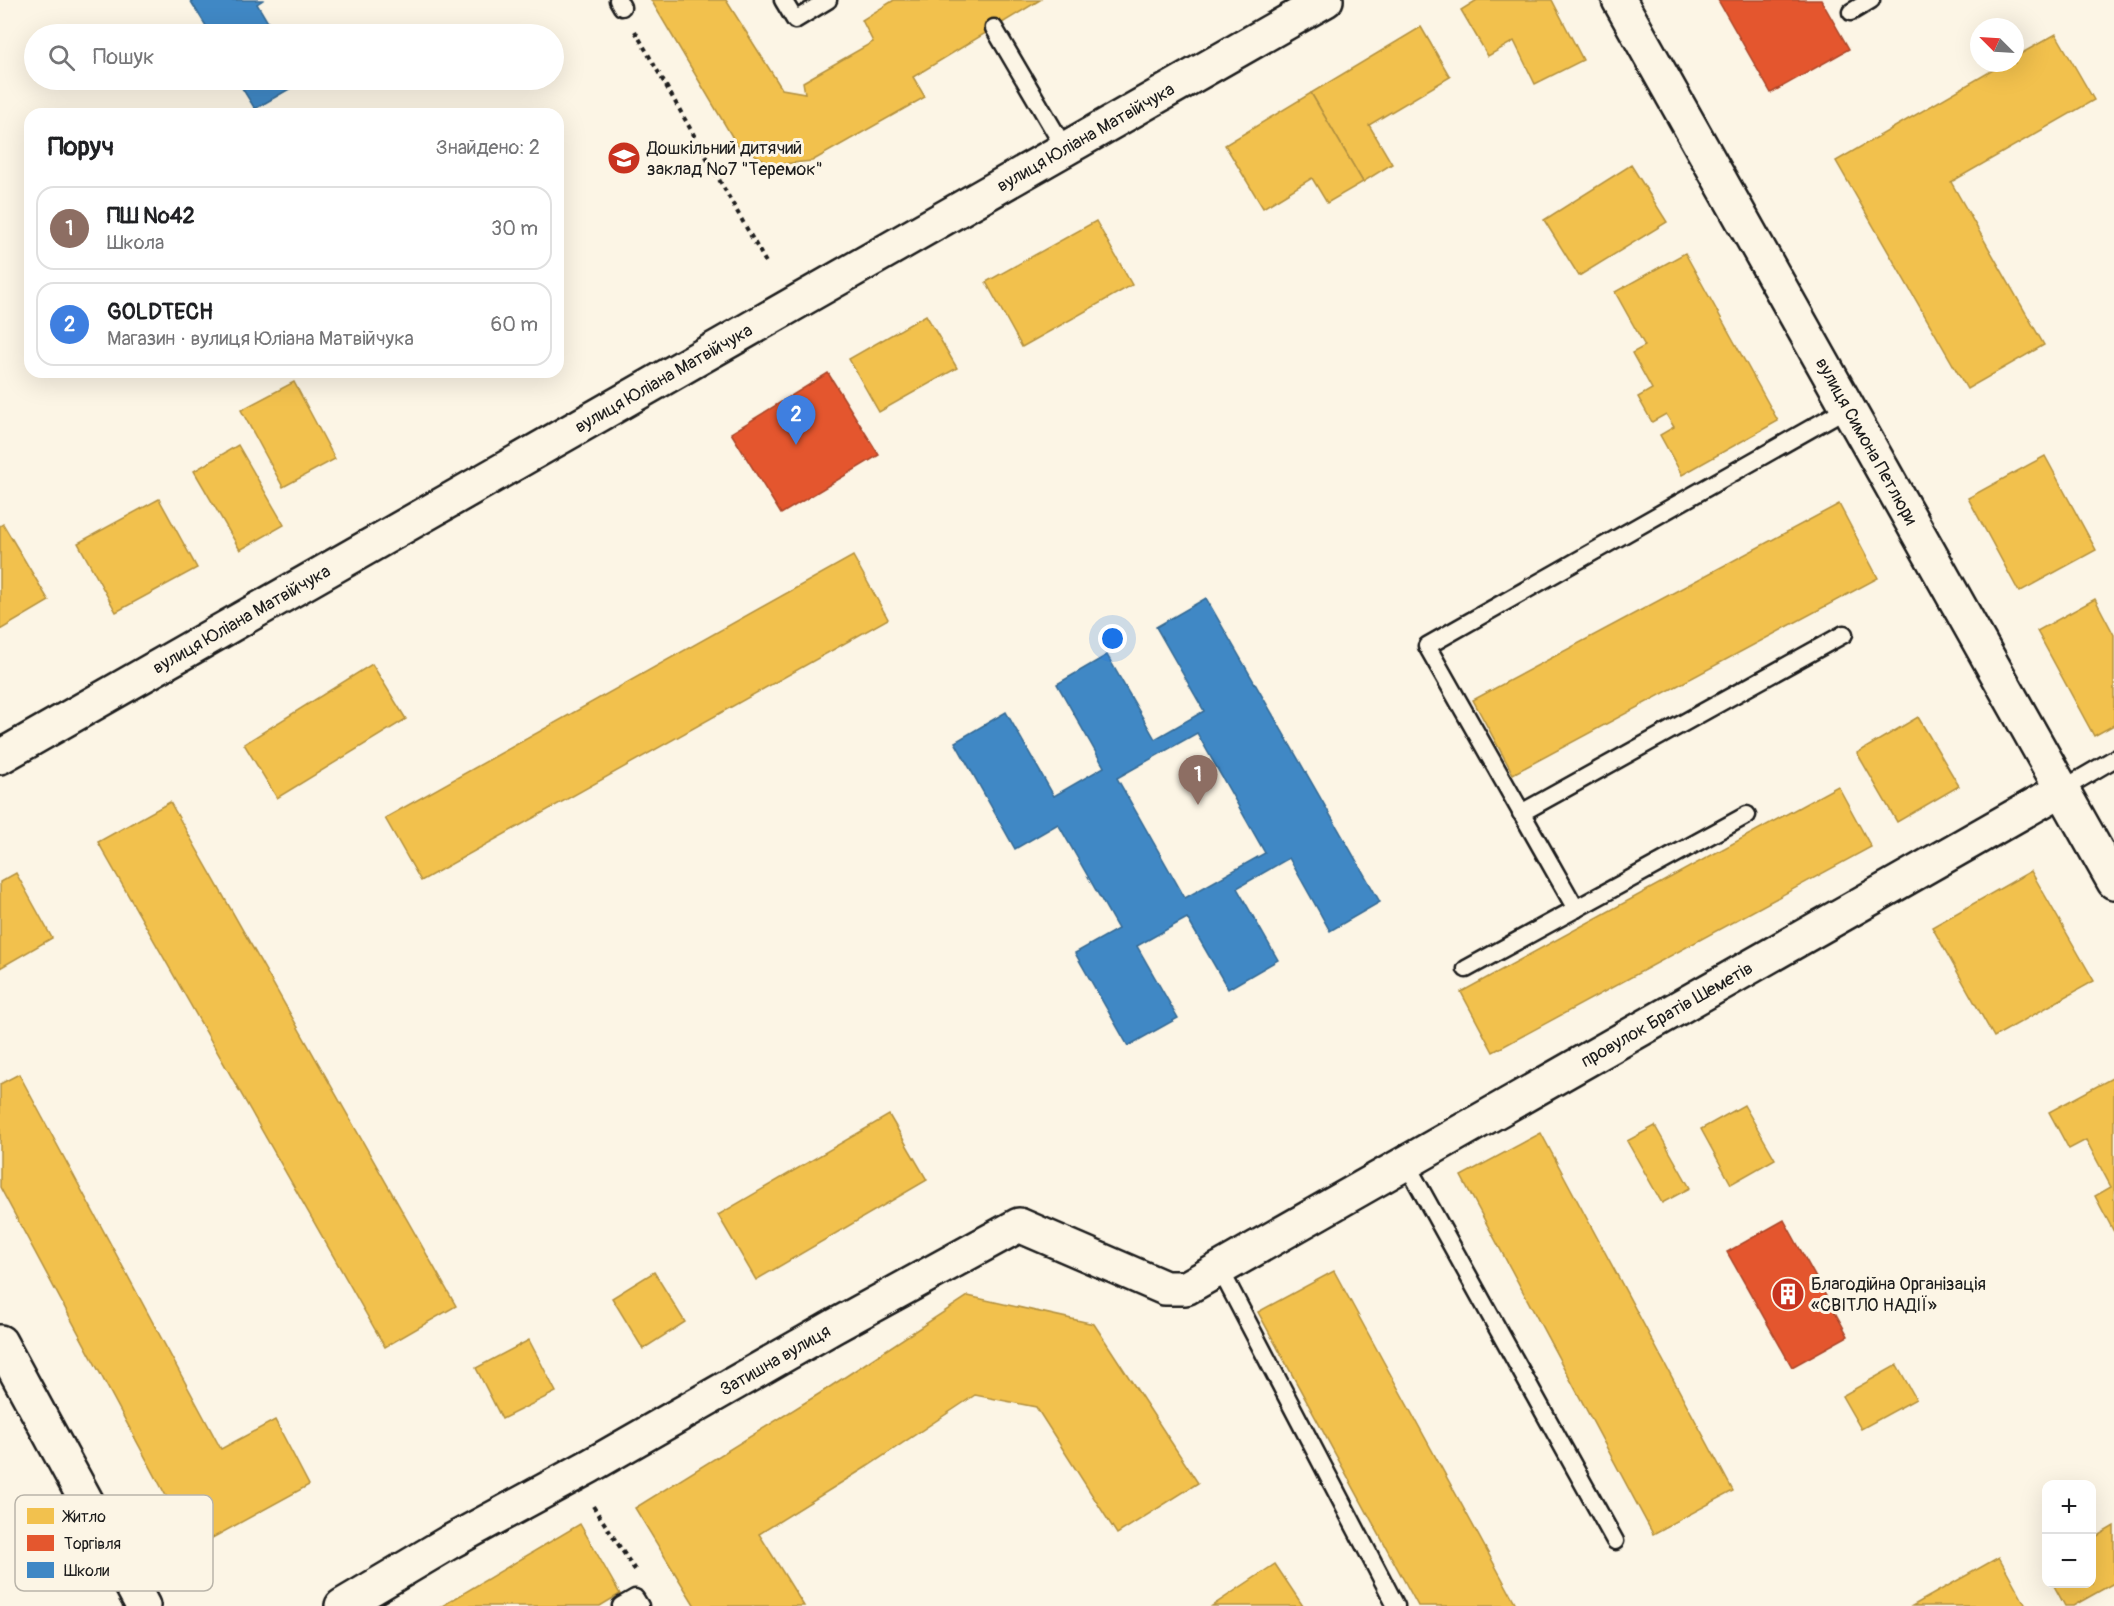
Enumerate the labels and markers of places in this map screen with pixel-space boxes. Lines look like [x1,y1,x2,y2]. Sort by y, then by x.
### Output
place label: Дошкільний дитячий заклад №7 "Теремок" [646,137,823,181]
school or university icon: Дошкільний дитячий заклад №7 "Теремок" [606,140,642,176]
pin: 2 [776,396,816,445]
pin: 1 [1178,756,1218,805]
place label: Благодійна Організація «СВІТЛО НАДІЇ» [1811,1273,1986,1317]
building icon: Благодійна Організація «СВІТЛО НАДІЇ» [1770,1276,1806,1312]

